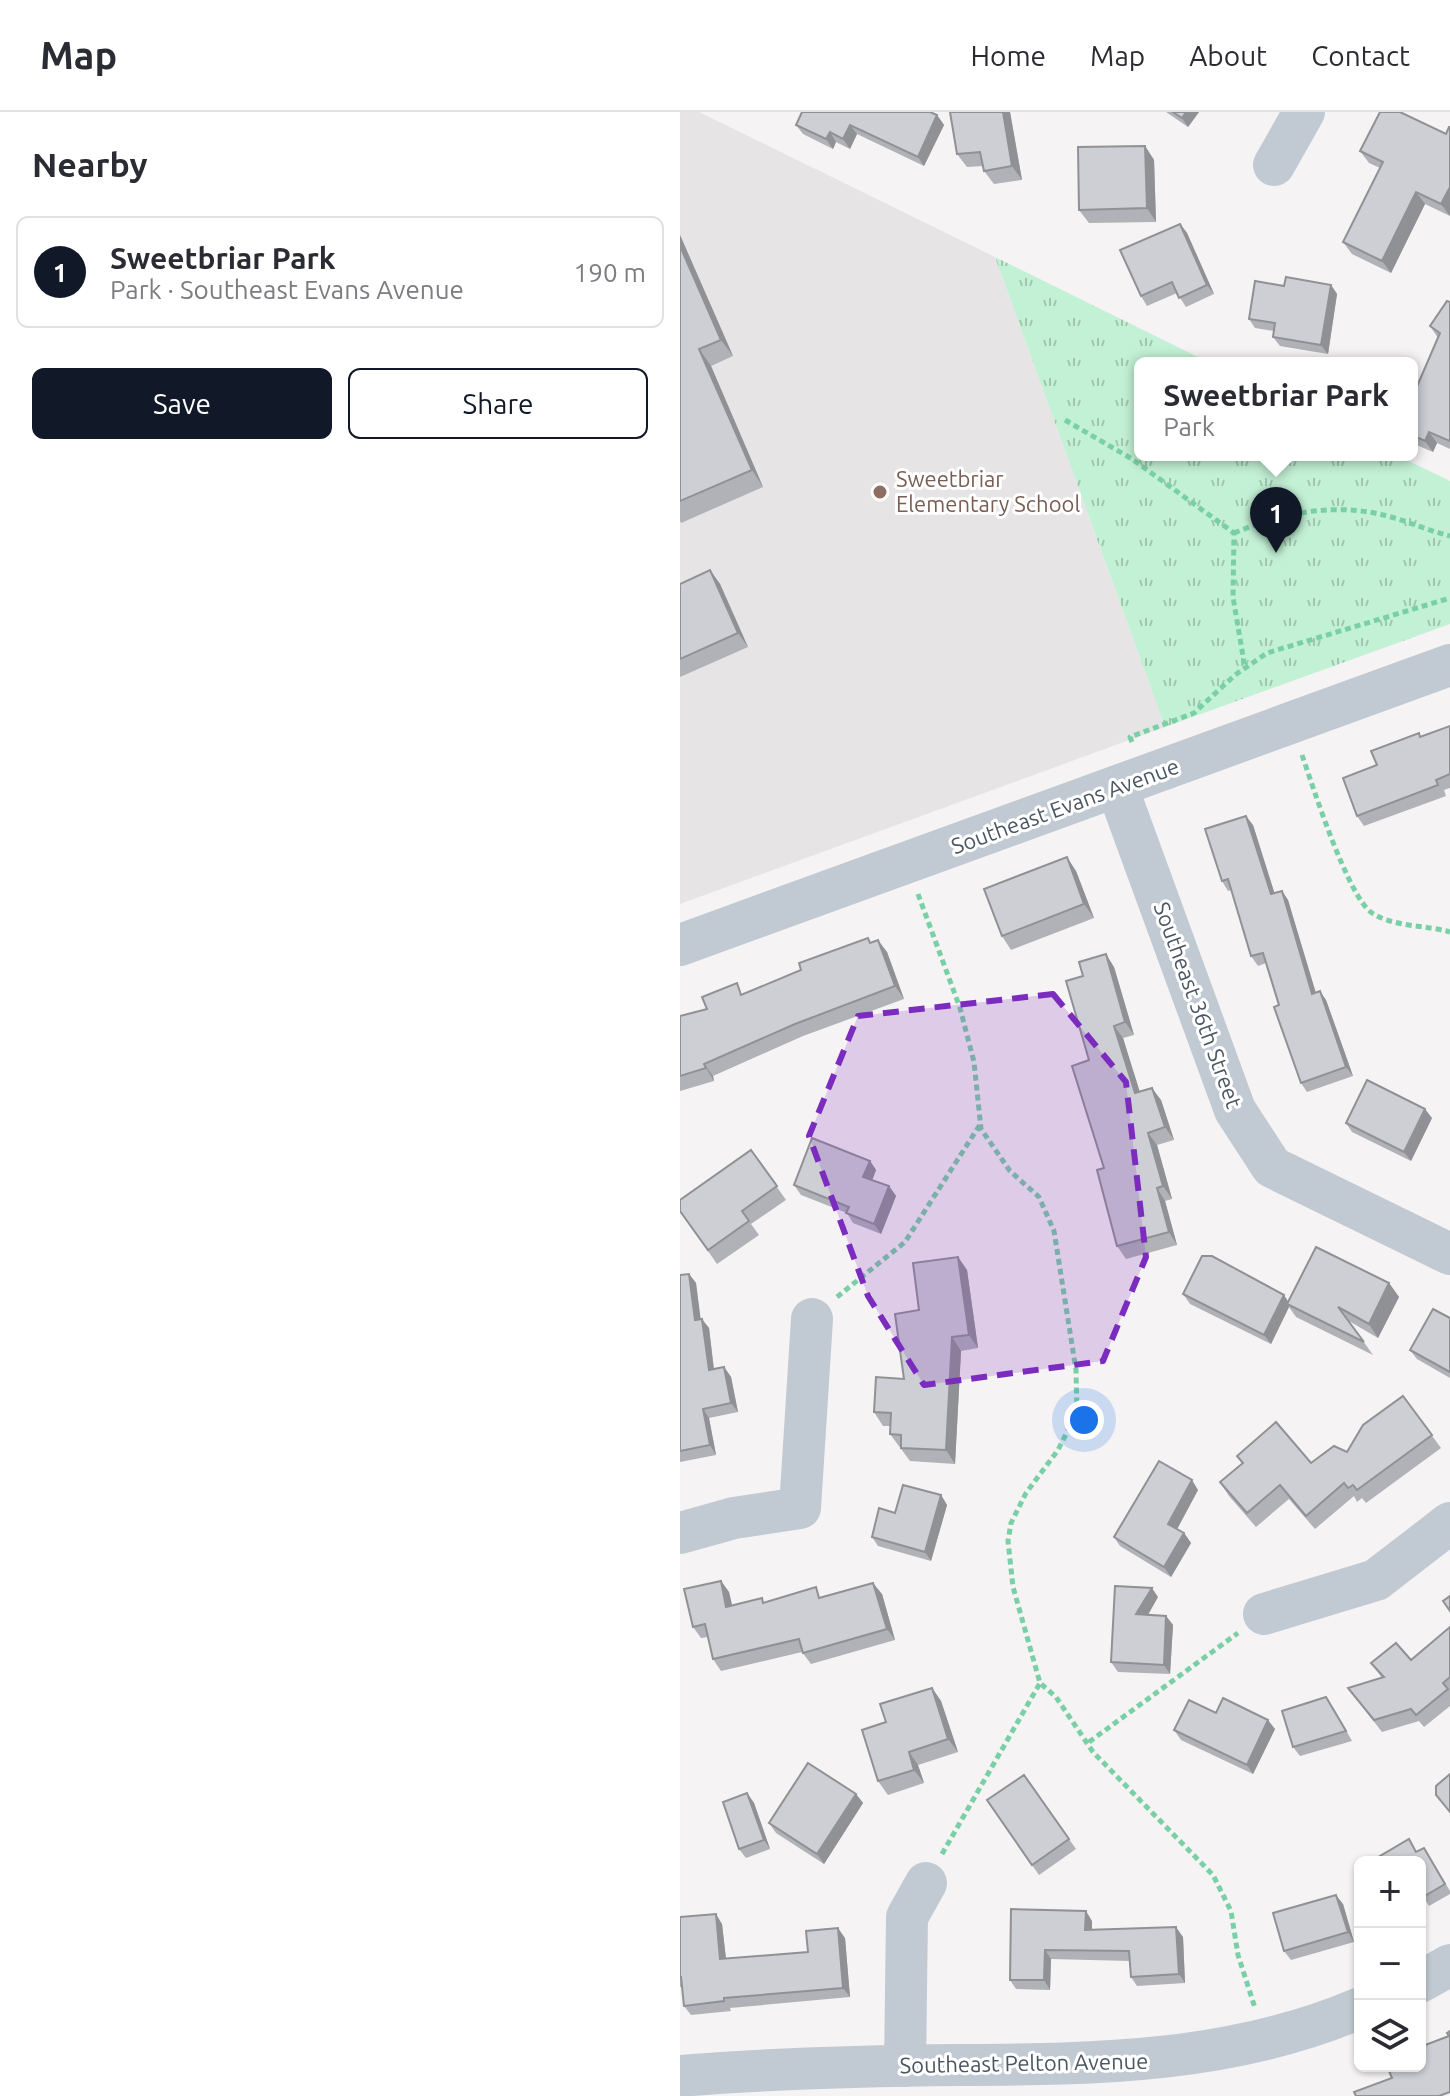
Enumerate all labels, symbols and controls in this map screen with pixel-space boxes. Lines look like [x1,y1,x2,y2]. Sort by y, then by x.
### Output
text: Map [40,34,117,76]
text: Home [971,40,1046,71]
text: Map [1090,40,1145,71]
text: About [1189,40,1267,71]
text: Contact [1311,40,1410,71]
text: Nearby [32,145,147,183]
text: Sweetbriar Park [110,241,336,275]
text: 1 [53,258,67,287]
text: 190 m [574,258,646,287]
text: Park · Southeast Evans Avenue [110,275,464,304]
popup [1134,357,1418,461]
button: Save [32,368,332,439]
button: Share [348,368,648,439]
text: Sweetbriar Park [1163,378,1389,412]
text: Park [1163,412,1215,441]
place label: Sweetbriar Elementary School [896,466,1080,516]
marker: Sweetbriar Elementary School [871,483,889,501]
pin: 1 [1250,487,1302,553]
street label: Southeast Evans Avenue [948,753,1182,858]
street label: Southeast 36th Street [1150,898,1248,1112]
your location [1064,1400,1104,1440]
map controls [1354,1856,1426,2072]
button: + [1354,1856,1426,1928]
button: − [1354,1928,1426,2000]
button: layers [1354,2000,1426,2072]
street label: Southeast Pelton Avenue [899,2048,1149,2077]

